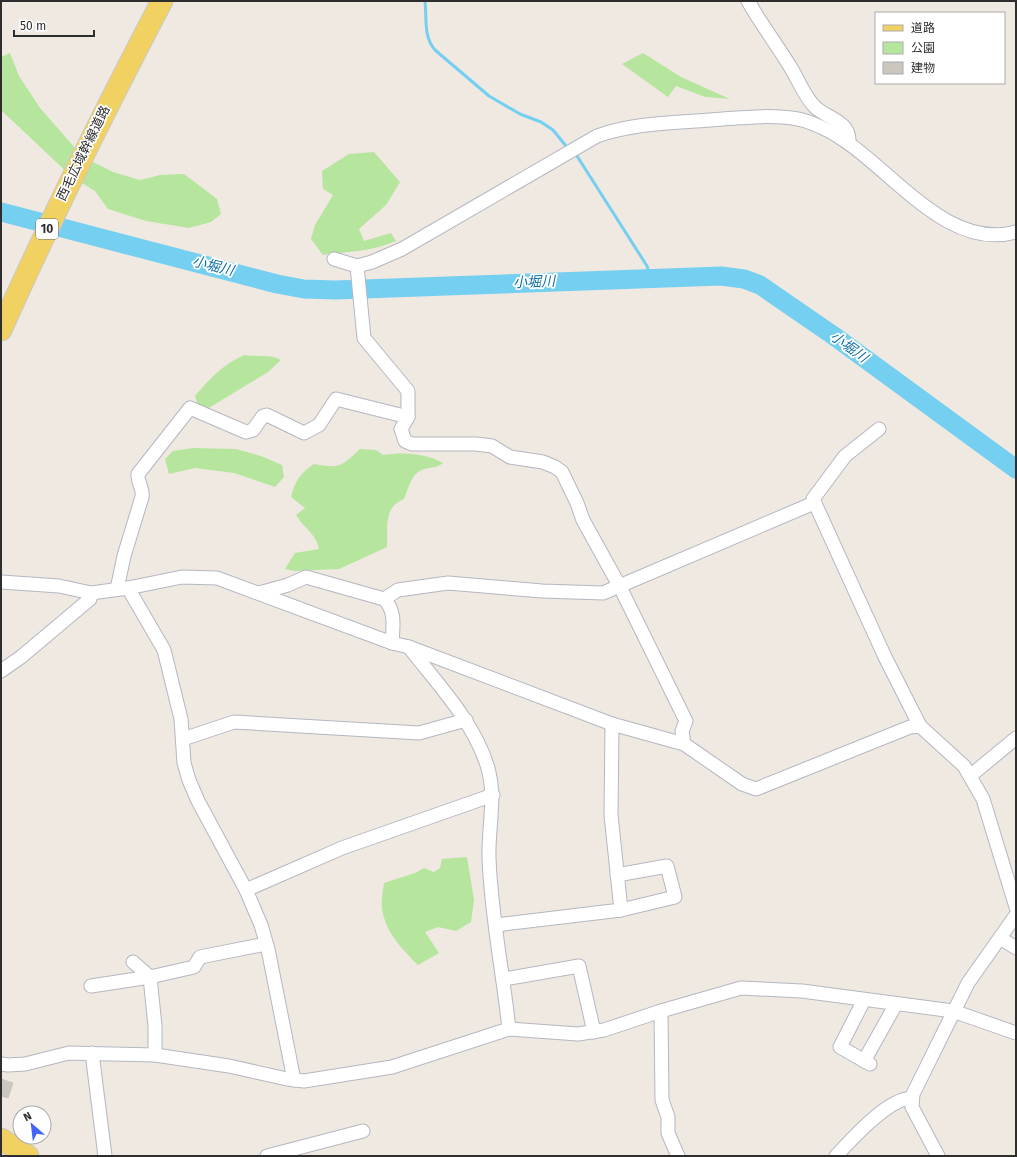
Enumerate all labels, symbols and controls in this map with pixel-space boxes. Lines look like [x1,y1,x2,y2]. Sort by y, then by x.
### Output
scale bar [14,12,94,38]
legend [875,12,1005,84]
text: 50 m [20,19,46,33]
text: 道路 [911,21,935,35]
text: 公園 [911,41,935,55]
text: 建物 [911,61,935,75]
street label: 西毛広域幹線道路 [53,103,113,203]
road number: 10 [36,219,58,239]
water label: 小堀川 [191,253,237,280]
water label: 小堀川 [513,273,557,291]
water label: 小堀川 [827,328,873,367]
north arrow [12,1105,52,1145]
text: N [21,1109,34,1124]

